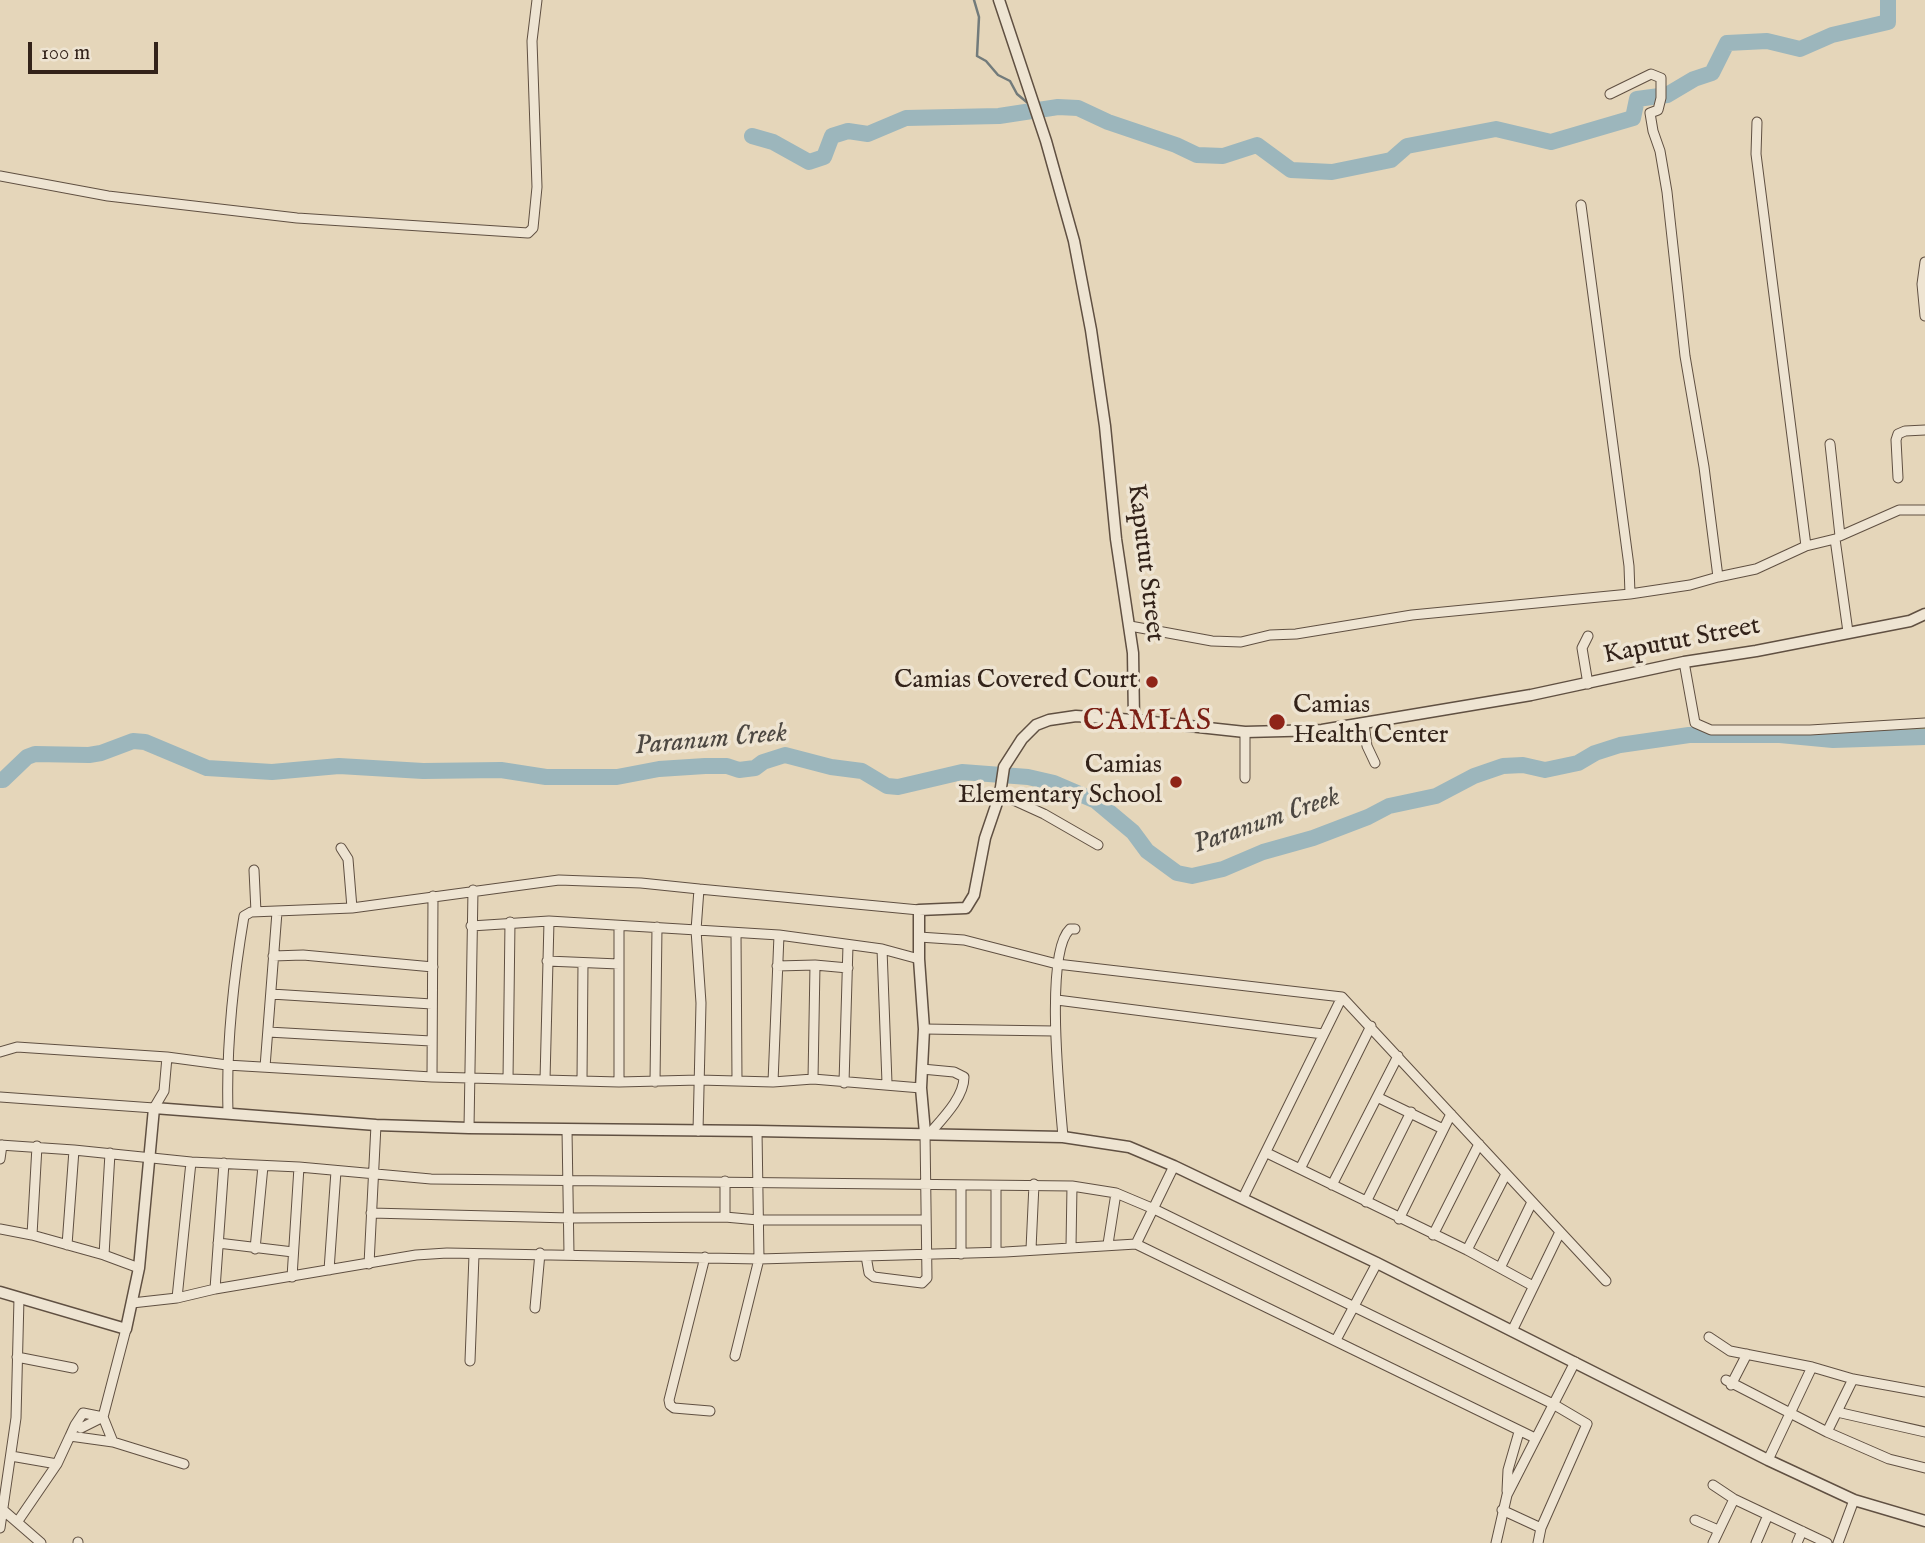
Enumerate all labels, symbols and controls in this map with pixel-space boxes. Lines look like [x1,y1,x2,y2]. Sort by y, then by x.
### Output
scale bar [32,28,161,72]
text: 100 m [41,40,90,67]
street label: Kaputut Street [1119,482,1169,644]
street label: Kaputut Street [1601,612,1763,672]
place label: Camias Covered Court [894,666,1138,698]
marker: Camias Covered Court [1144,674,1160,690]
place label: Camias Health Center [1293,691,1448,752]
district label: CAMIAS [1084,705,1212,741]
marker: Camias Health Center [1267,712,1287,732]
water label: Paranum Creek [633,718,789,764]
place label: Camias Elementary School [958,751,1162,812]
marker: Camias Elementary School [1168,774,1184,790]
water label: Paranum Creek [1189,781,1345,863]

